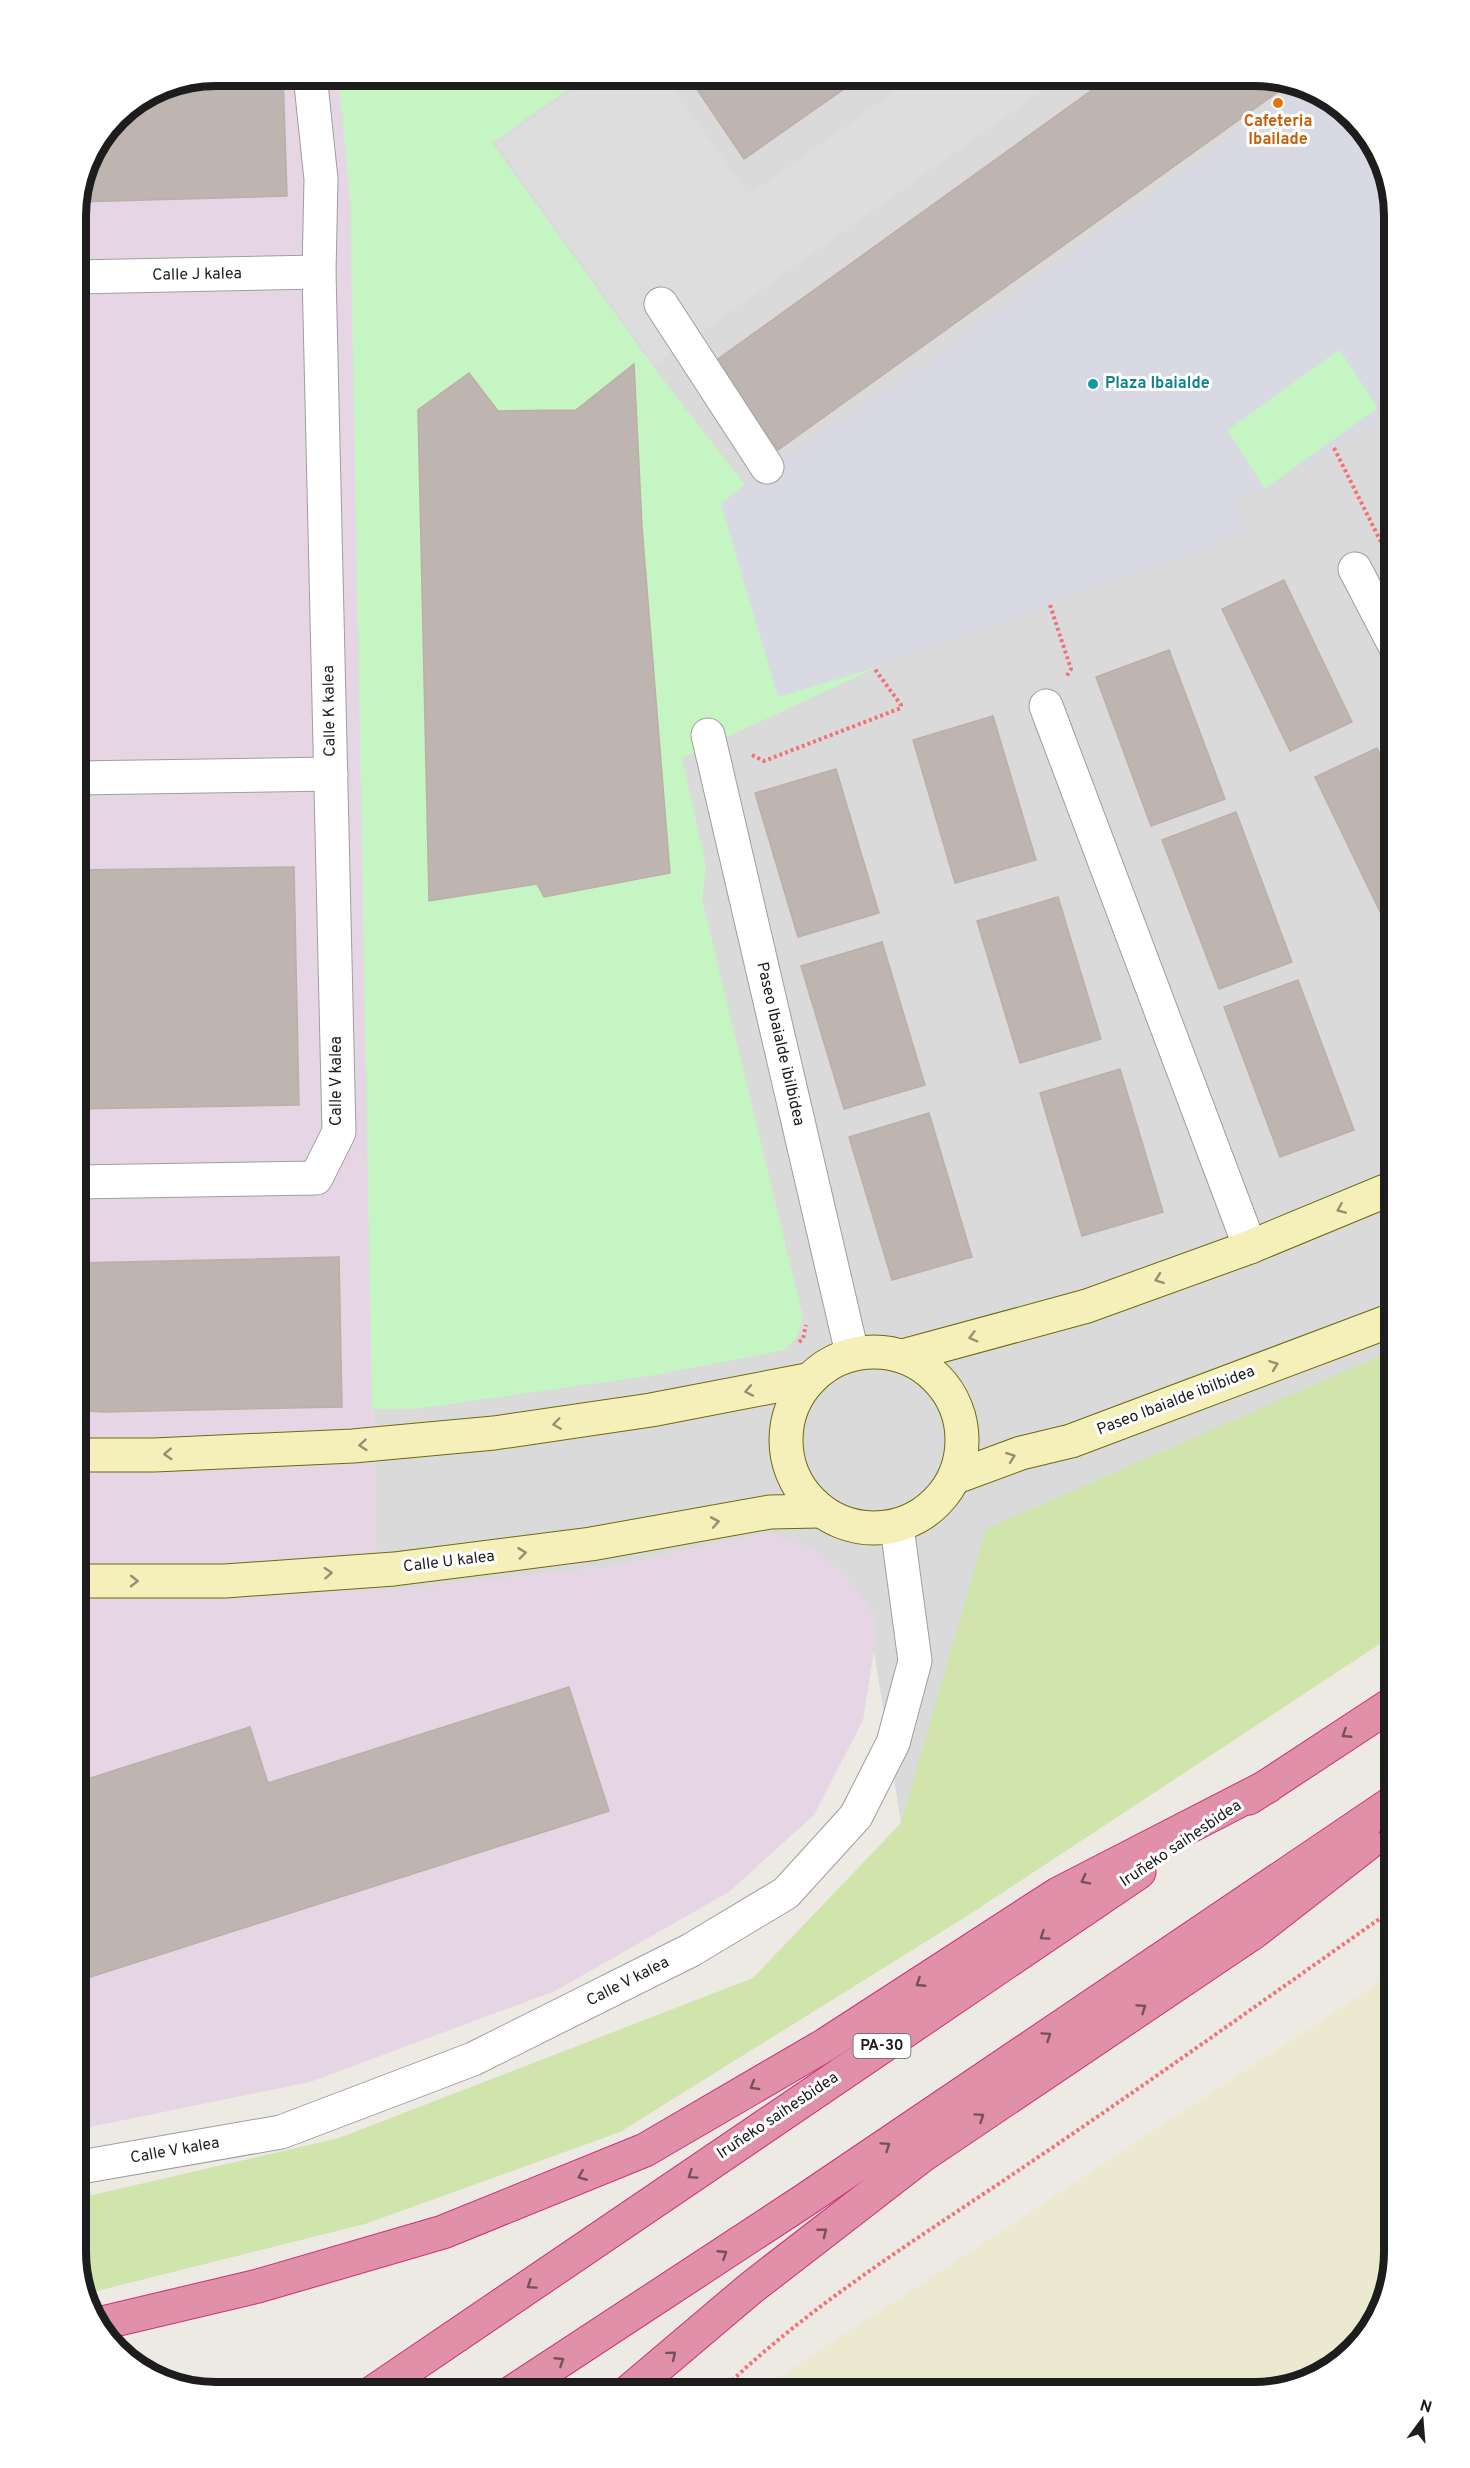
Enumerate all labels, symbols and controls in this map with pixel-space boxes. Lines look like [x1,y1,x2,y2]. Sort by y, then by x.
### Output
marker: Cafeteria Ibailade [1271,96,1285,110]
place label: Cafeteria Ibailade [1244,112,1312,150]
street label: Calle J kalea [152,264,242,286]
place label: Plaza Ibaialde [1105,374,1210,394]
marker: Plaza Ibaialde [1086,377,1100,391]
street label: Calle K kalea [319,665,341,757]
street label: Paseo Ibaialde ibilbidea [751,960,809,1128]
street label: Calle V kalea [327,1036,347,1126]
one-way arrow [1337,1202,1348,1214]
one-way arrow [1154,1272,1165,1285]
one-way arrow [968,1329,978,1342]
one-way arrow [1268,1359,1279,1372]
street label: Paseo Ibaialde ibilbidea [1094,1362,1258,1440]
one-way arrow [744,1383,754,1396]
one-way arrow [552,1417,561,1429]
one-way arrow [358,1438,368,1451]
one-way arrow [164,1448,173,1461]
one-way arrow [1005,1451,1016,1464]
one-way arrow [709,1516,719,1529]
street label: Calle U kalea [402,1546,496,1578]
one-way arrow [518,1547,527,1559]
one-way arrow [324,1567,333,1580]
one-way arrow [129,1575,138,1587]
one-way arrow [1342,1727,1353,1738]
street label: Iruñeko saihesbidea [1117,1796,1245,1892]
one-way arrow [1080,1872,1091,1884]
one-way arrow [1040,1929,1051,1940]
street label: Calle V kalea [583,1953,673,2011]
one-way arrow [916,1976,926,1988]
one-way arrow [1135,2004,1146,2015]
one-way arrow [1040,2032,1051,2043]
road number: PA-30 [854,2034,910,2058]
street label: Iruñeko saihesbidea [714,2068,842,2164]
one-way arrow [750,2079,761,2091]
one-way arrow [974,2113,985,2124]
street label: Calle V kalea [129,2133,221,2169]
one-way arrow [879,2142,890,2153]
one-way arrow [688,2168,699,2179]
one-way arrow [577,2169,588,2181]
one-way arrow [816,2228,827,2239]
one-way arrow [717,2250,728,2261]
one-way arrow [526,2278,537,2289]
one-way arrow [665,2351,676,2362]
one-way arrow [554,2356,564,2368]
north arrow [1392,2390,1452,2450]
text: N [1417,2396,1434,2419]

